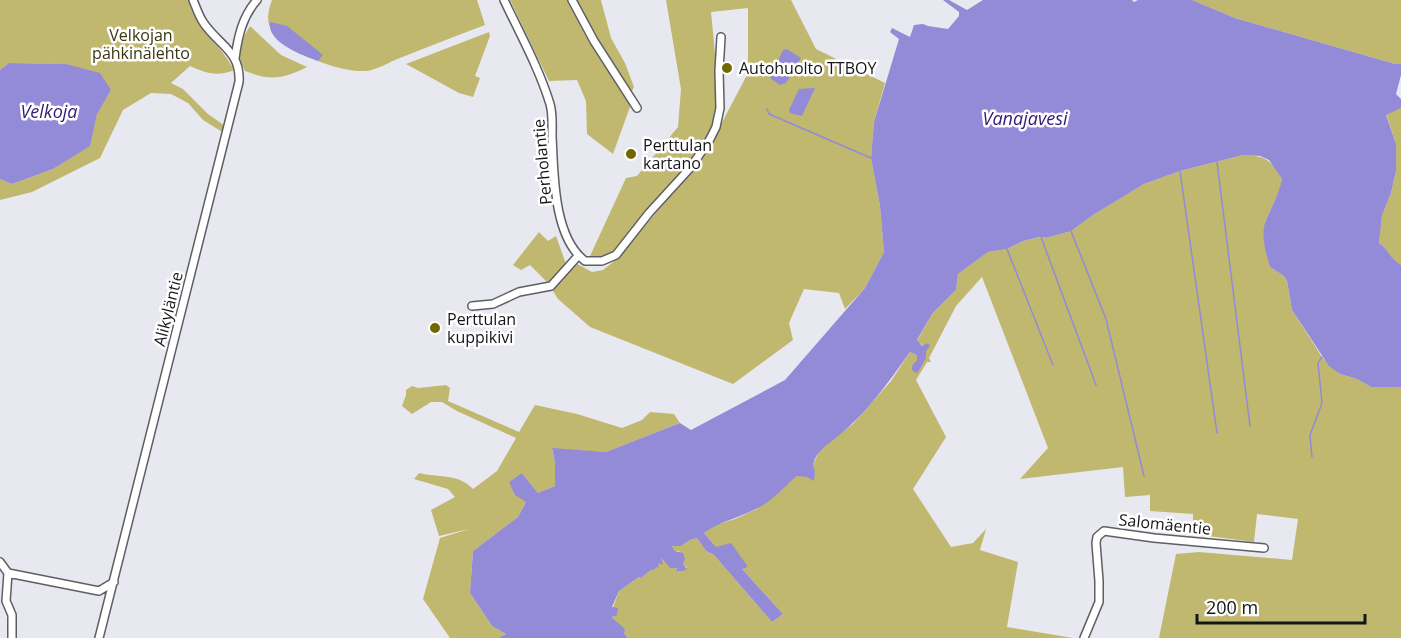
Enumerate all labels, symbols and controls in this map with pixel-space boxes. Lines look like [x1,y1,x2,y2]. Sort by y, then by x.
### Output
park label: Velkojan pähkinälehto [92,24,190,64]
place label: Autohuolto TTBOY [739,57,876,79]
marker: Autohuolto TTBOY [720,61,734,75]
water label: Velkoja [20,99,78,123]
water label: Vanajavesi [983,106,1068,130]
street label: Perholantie [527,118,557,206]
place label: Perttulan kartano [643,134,712,174]
marker: Perttulan kartano [624,147,638,161]
street label: Alikyläntie [148,269,188,349]
place label: Perttulan kuppikivi [447,308,516,348]
marker: Perttulan kuppikivi [428,321,442,335]
street label: Salomäentie [1118,508,1212,540]
scale bar [1197,587,1365,625]
text: 200 m [1206,595,1258,619]

